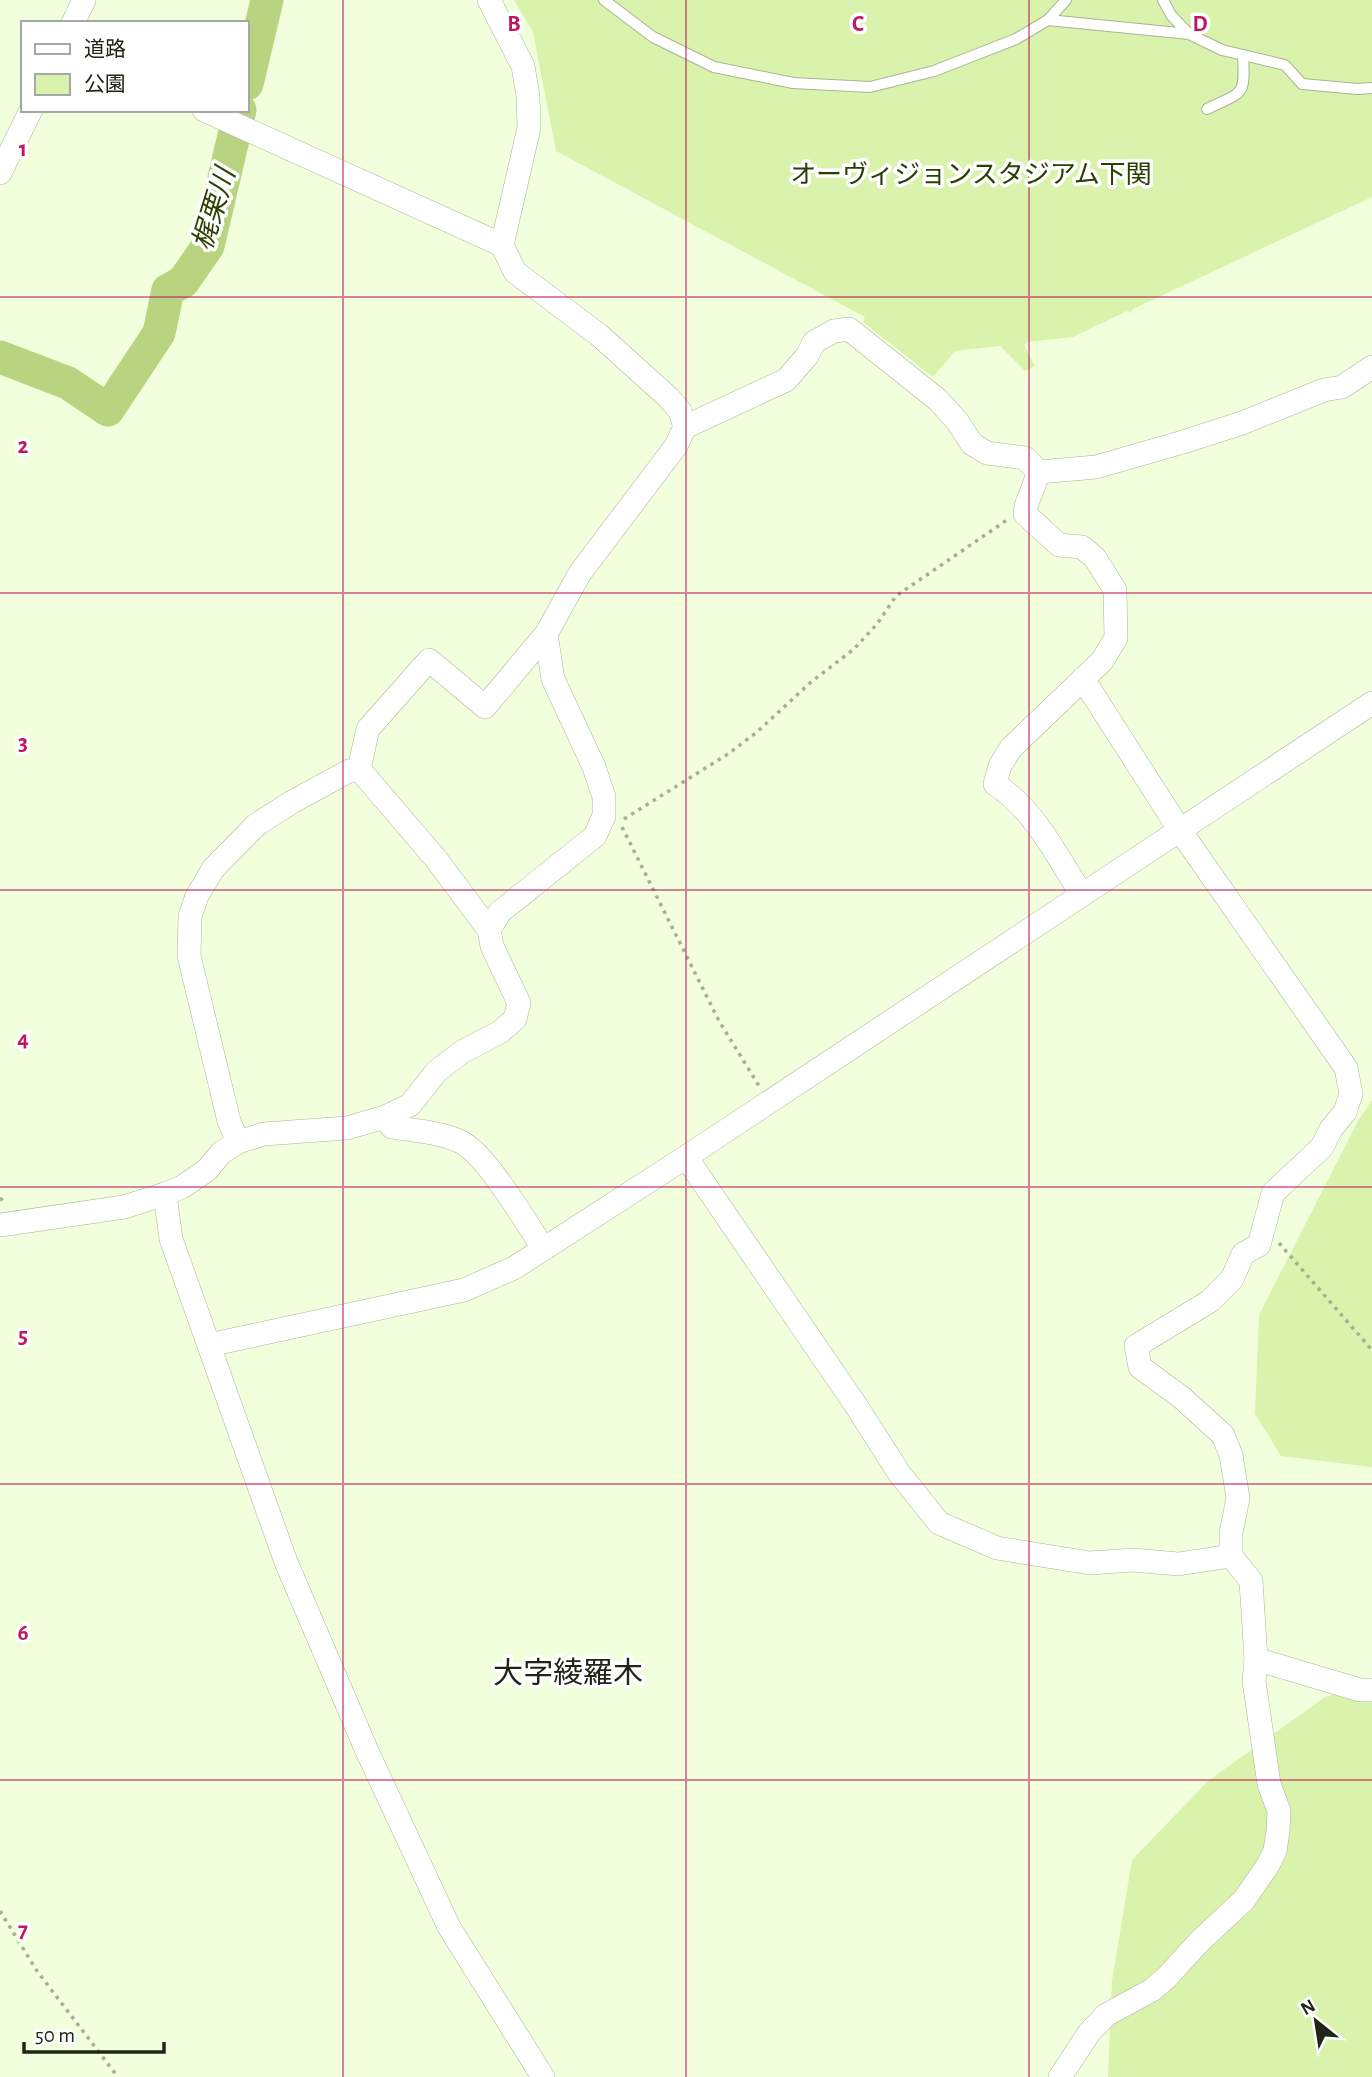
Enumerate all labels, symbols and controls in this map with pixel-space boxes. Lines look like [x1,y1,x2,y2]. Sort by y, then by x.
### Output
text: B [507,13,521,36]
text: C [852,13,864,36]
text: D [1192,13,1208,36]
legend [21,21,248,112]
text: 道路 [84,38,126,60]
text: 公園 [84,74,126,95]
text: 1 [19,138,27,161]
park label: オーヴィジョンスタジアム下関 [790,161,1152,188]
water label: 梶栗川 [187,162,241,254]
text: 2 [18,435,29,458]
text: 3 [18,732,28,755]
text: 4 [17,1028,29,1051]
text: 5 [18,1325,28,1348]
text: 6 [17,1622,29,1645]
district label: 大字綾羅木 [493,1657,643,1689]
text: 7 [18,1919,28,1942]
north arrow [1281,1986,1351,2056]
text: N [1298,1996,1319,2019]
scale bar [24,2010,164,2054]
text: 50 m [35,2025,75,2046]

